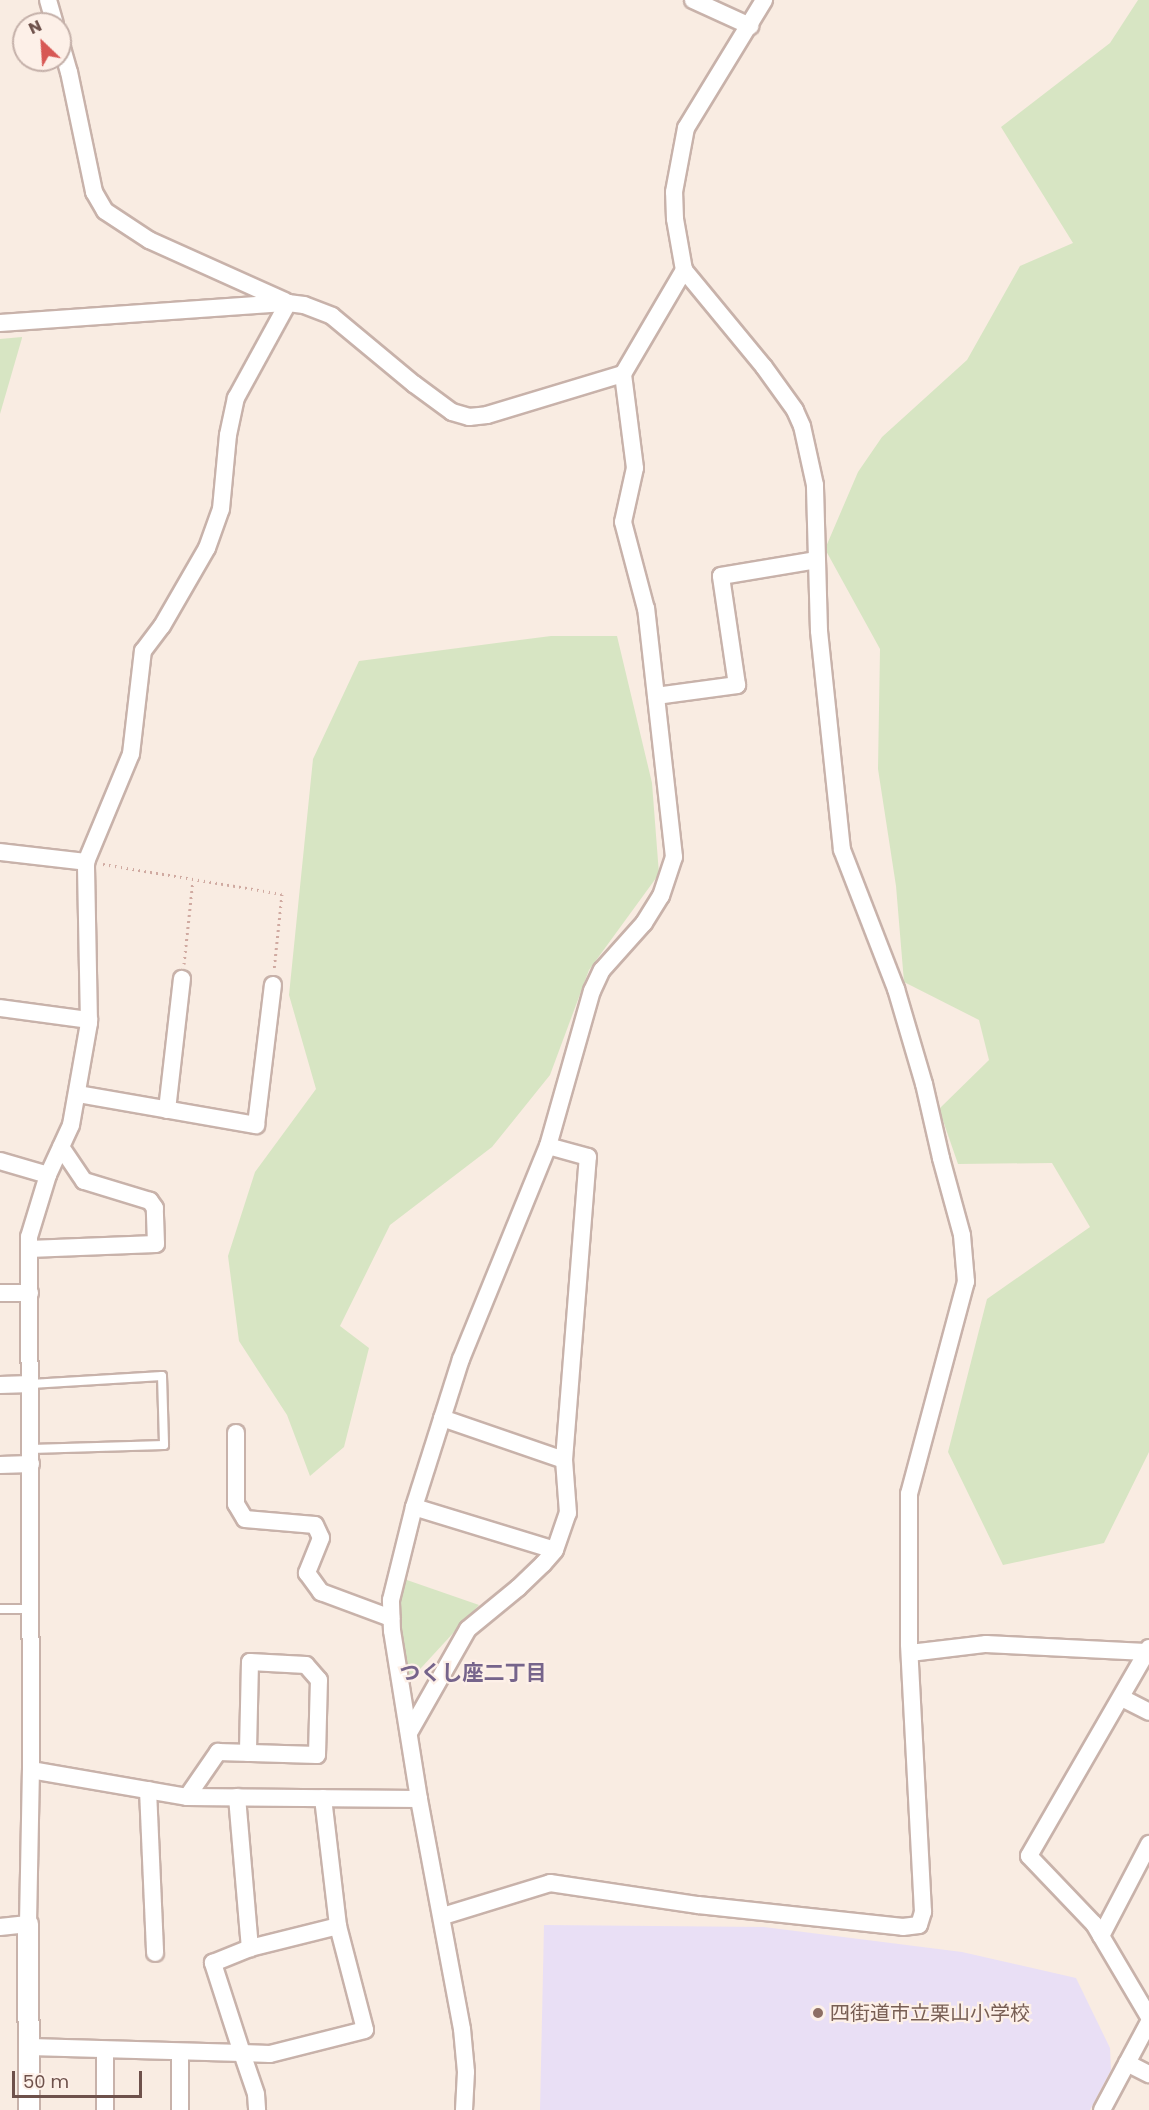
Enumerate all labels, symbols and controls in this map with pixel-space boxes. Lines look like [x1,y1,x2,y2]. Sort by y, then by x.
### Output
north arrow [12,12,72,72]
text: N [25,14,45,40]
district label: つくし座二丁目 [400,1660,546,1686]
place label: 四街道市立栗山小学校 [830,2001,1030,2025]
marker: 四街道市立栗山小学校 [811,2006,825,2020]
scale bar [15,2059,146,2097]
text: 50 m [23,2069,69,2094]

